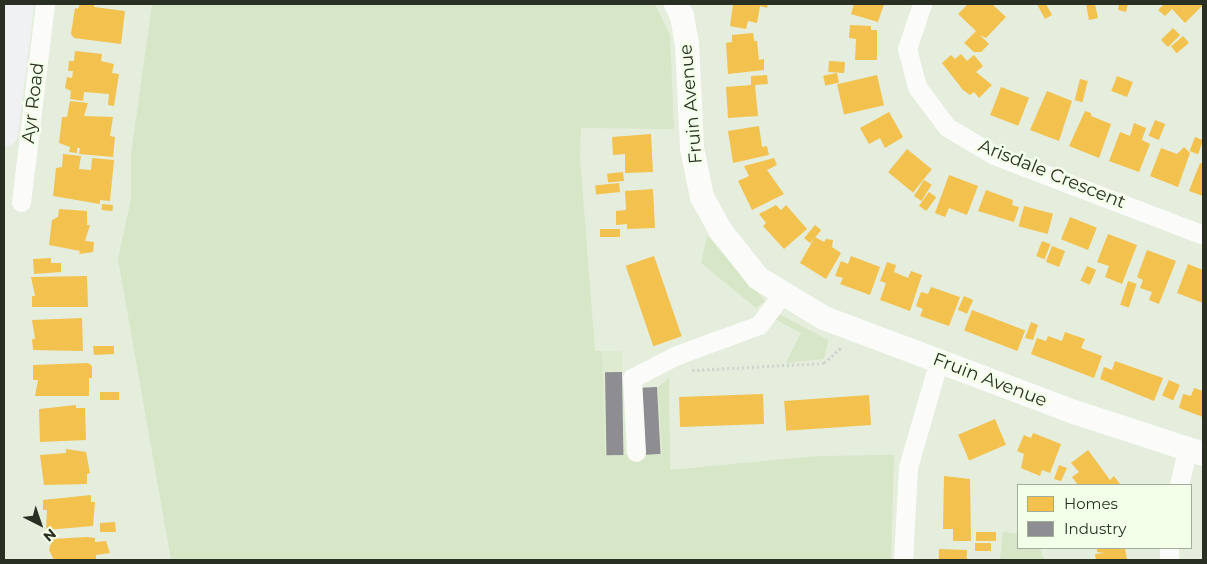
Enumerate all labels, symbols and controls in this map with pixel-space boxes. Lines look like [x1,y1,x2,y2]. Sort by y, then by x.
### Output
street label: Fruin Avenue [675,43,707,165]
street label: Ayr Road [17,61,49,145]
street label: Arisdale Crescent [975,135,1129,213]
street label: Fruin Avenue [930,348,1050,412]
legend [1017,484,1192,549]
text: Homes [1064,494,1118,513]
north arrow [15,499,65,549]
text: Industry [1064,519,1126,538]
text: N [40,525,60,546]

